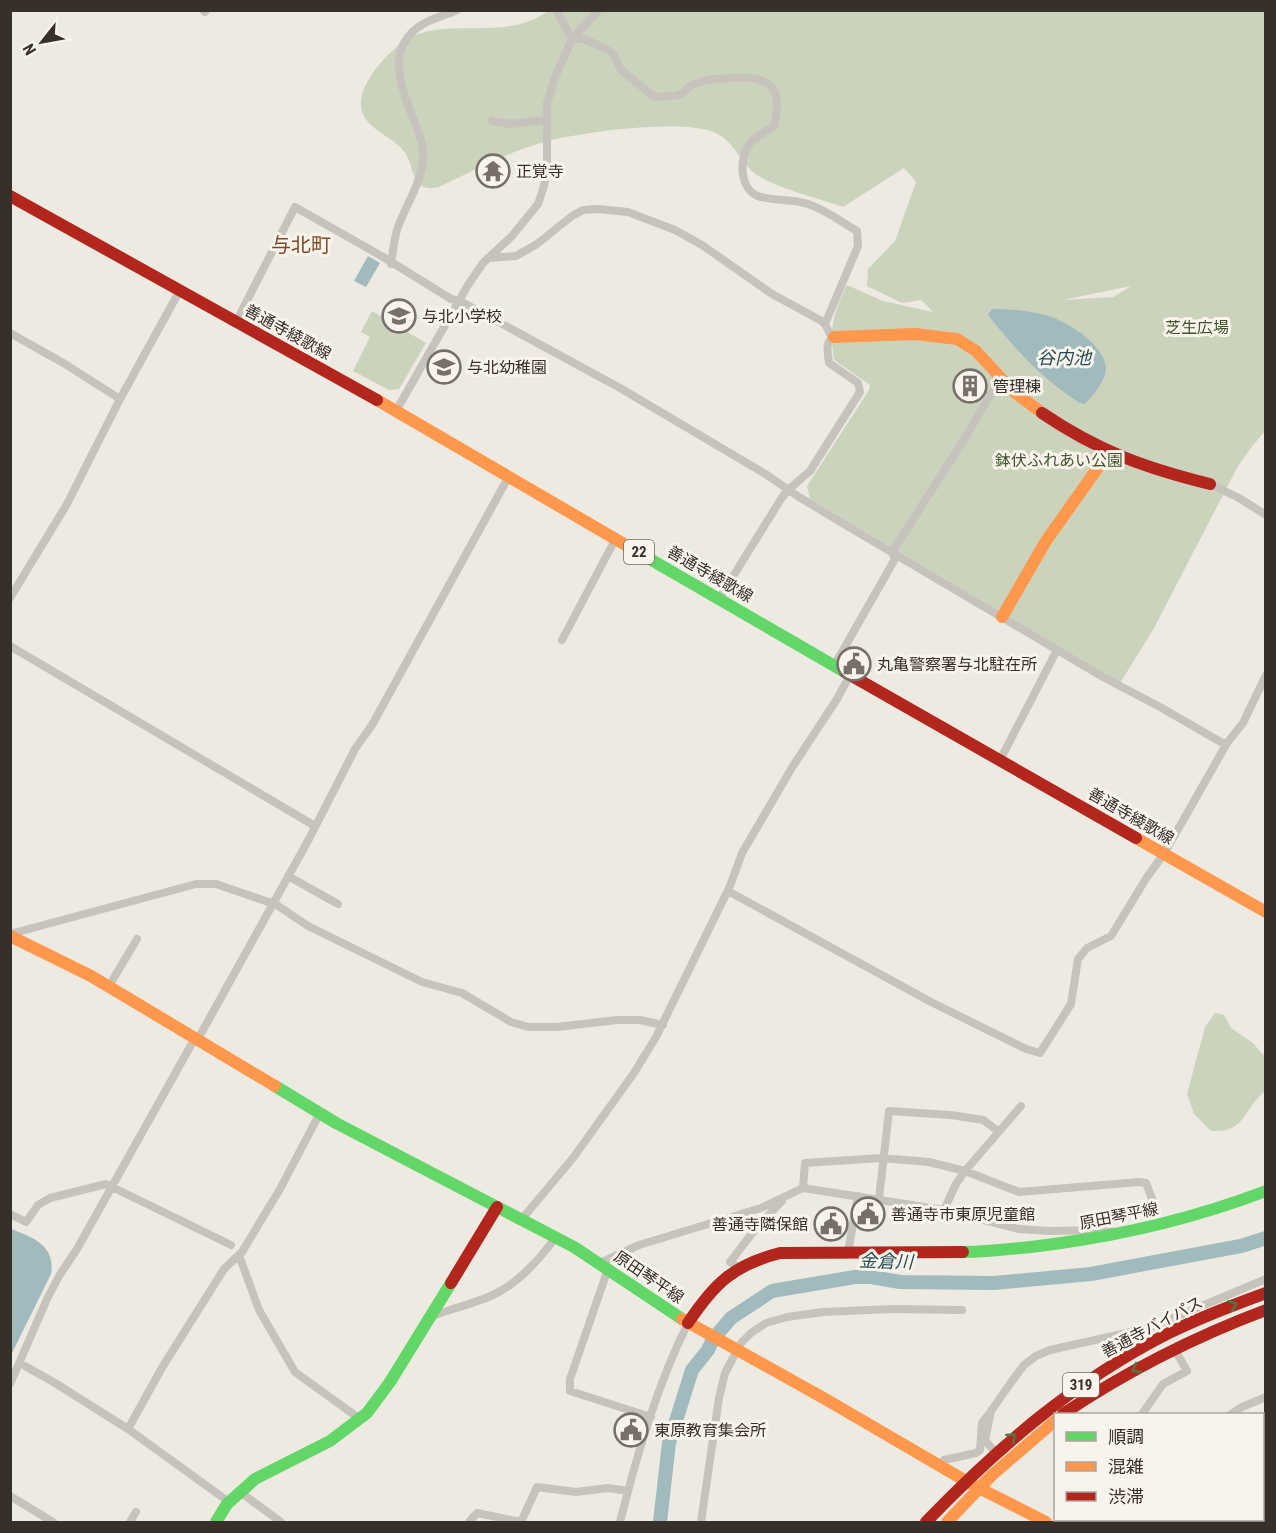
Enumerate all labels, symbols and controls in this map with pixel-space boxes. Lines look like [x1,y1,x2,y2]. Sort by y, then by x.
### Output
north arrow [12,12,72,72]
text: N [19,40,40,59]
temple icon: 正覚寺 [475,153,511,189]
place label: 正覚寺 [516,162,564,181]
district label: 与北町 [271,233,331,257]
school or university icon: 与北小学校 [381,298,417,334]
street label: 善通寺綾歌線 [241,300,335,364]
place label: 与北小学校 [422,307,502,326]
park label: 芝生広場 [1165,318,1229,337]
water label: 谷内池 [1037,347,1093,368]
school or university icon: 与北幼稚園 [426,349,462,385]
place label: 与北幼稚園 [467,358,547,377]
building icon: 管理棟 [952,368,988,404]
place label: 管理棟 [993,377,1041,396]
park label: 鉢伏ふれあい公園 [995,451,1123,470]
road number: 22 [624,540,654,564]
street label: 善通寺綾歌線 [664,542,756,606]
public building icon: 丸亀警察署与北駐在所 [836,646,872,682]
place label: 丸亀警察署与北駐在所 [877,655,1037,674]
street label: 善通寺綾歌線 [1085,784,1177,848]
public building icon: 善通寺市東原児童館 [850,1196,886,1232]
street label: 原田琴平線 [1078,1199,1160,1233]
place label: 善通寺市東原児童館 [891,1205,1035,1224]
public building icon: 善通寺隣保館 [813,1206,849,1242]
place label: 善通寺隣保館 [712,1215,808,1234]
street label: 原田琴平線 [611,1247,687,1307]
water label: 金倉川 [859,1250,915,1273]
street label: 善通寺バイパス [1098,1292,1206,1362]
one-way arrow [1227,1300,1238,1312]
one-way arrow [1132,1361,1142,1373]
road number: 319 [1063,1373,1099,1397]
public building icon: 東原教育集会所 [613,1412,649,1448]
legend [1054,1413,1264,1521]
place label: 東原教育集会所 [654,1421,766,1440]
text: 順調 [1108,1426,1144,1447]
one-way arrow [1005,1433,1016,1444]
text: 混雑 [1108,1456,1144,1477]
text: 渋滞 [1108,1486,1144,1507]

